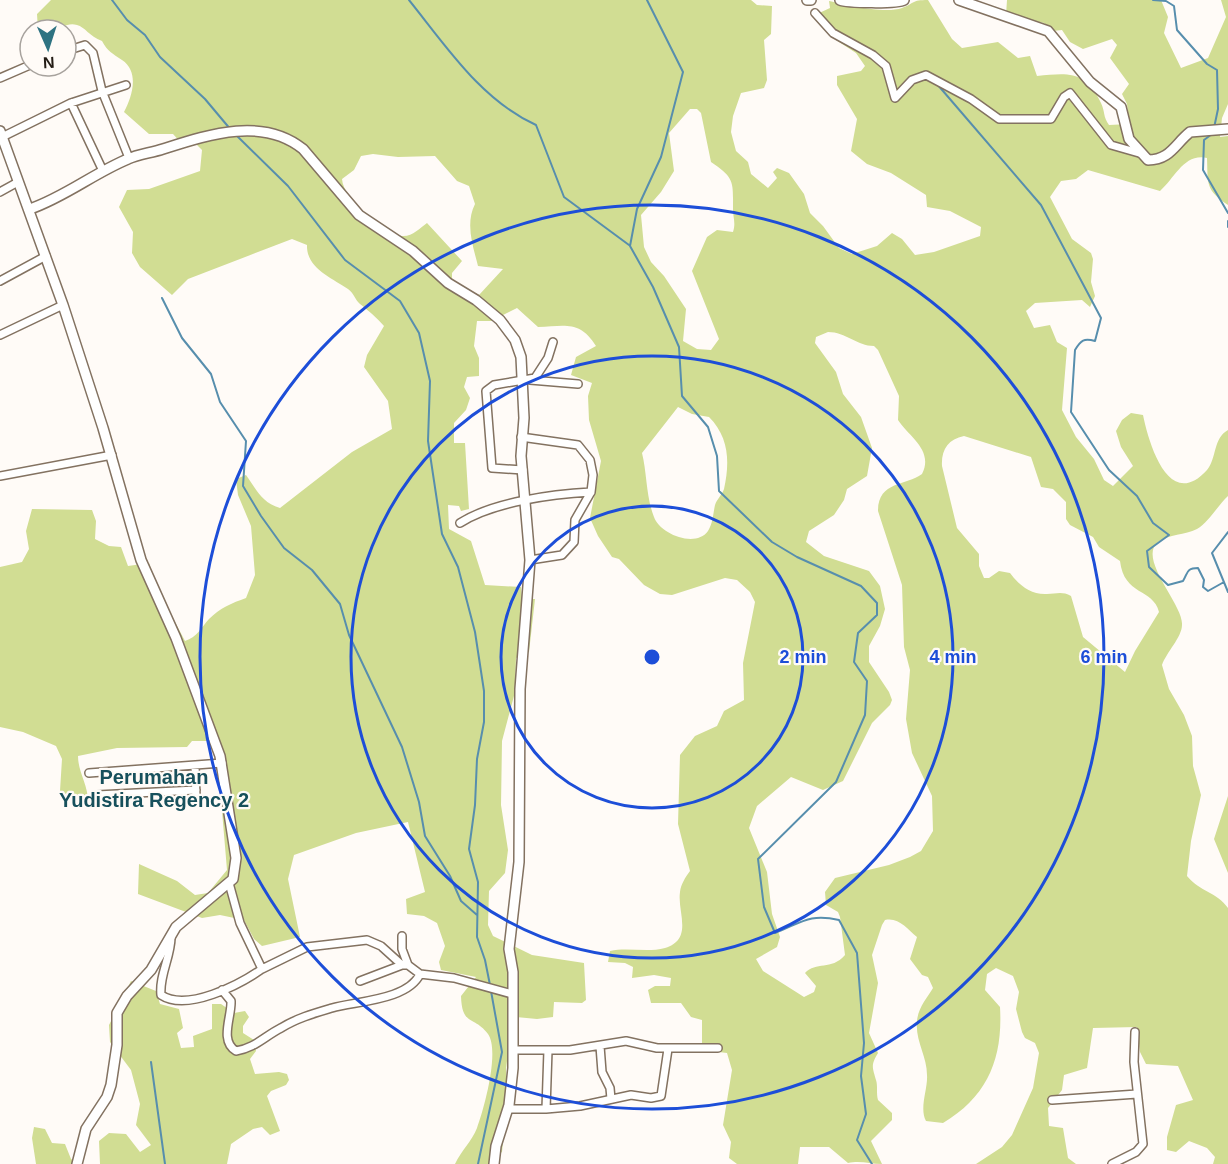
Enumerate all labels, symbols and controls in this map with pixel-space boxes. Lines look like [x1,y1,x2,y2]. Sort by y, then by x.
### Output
north arrow [18,18,78,78]
text: N [43,54,55,71]
centre of rings [642,647,662,667]
text: 2 min [779,647,827,667]
text: 4 min [929,647,977,667]
text: 6 min [1080,647,1128,667]
district label: Perumahan Yudistira Regency 2 [59,766,249,811]

